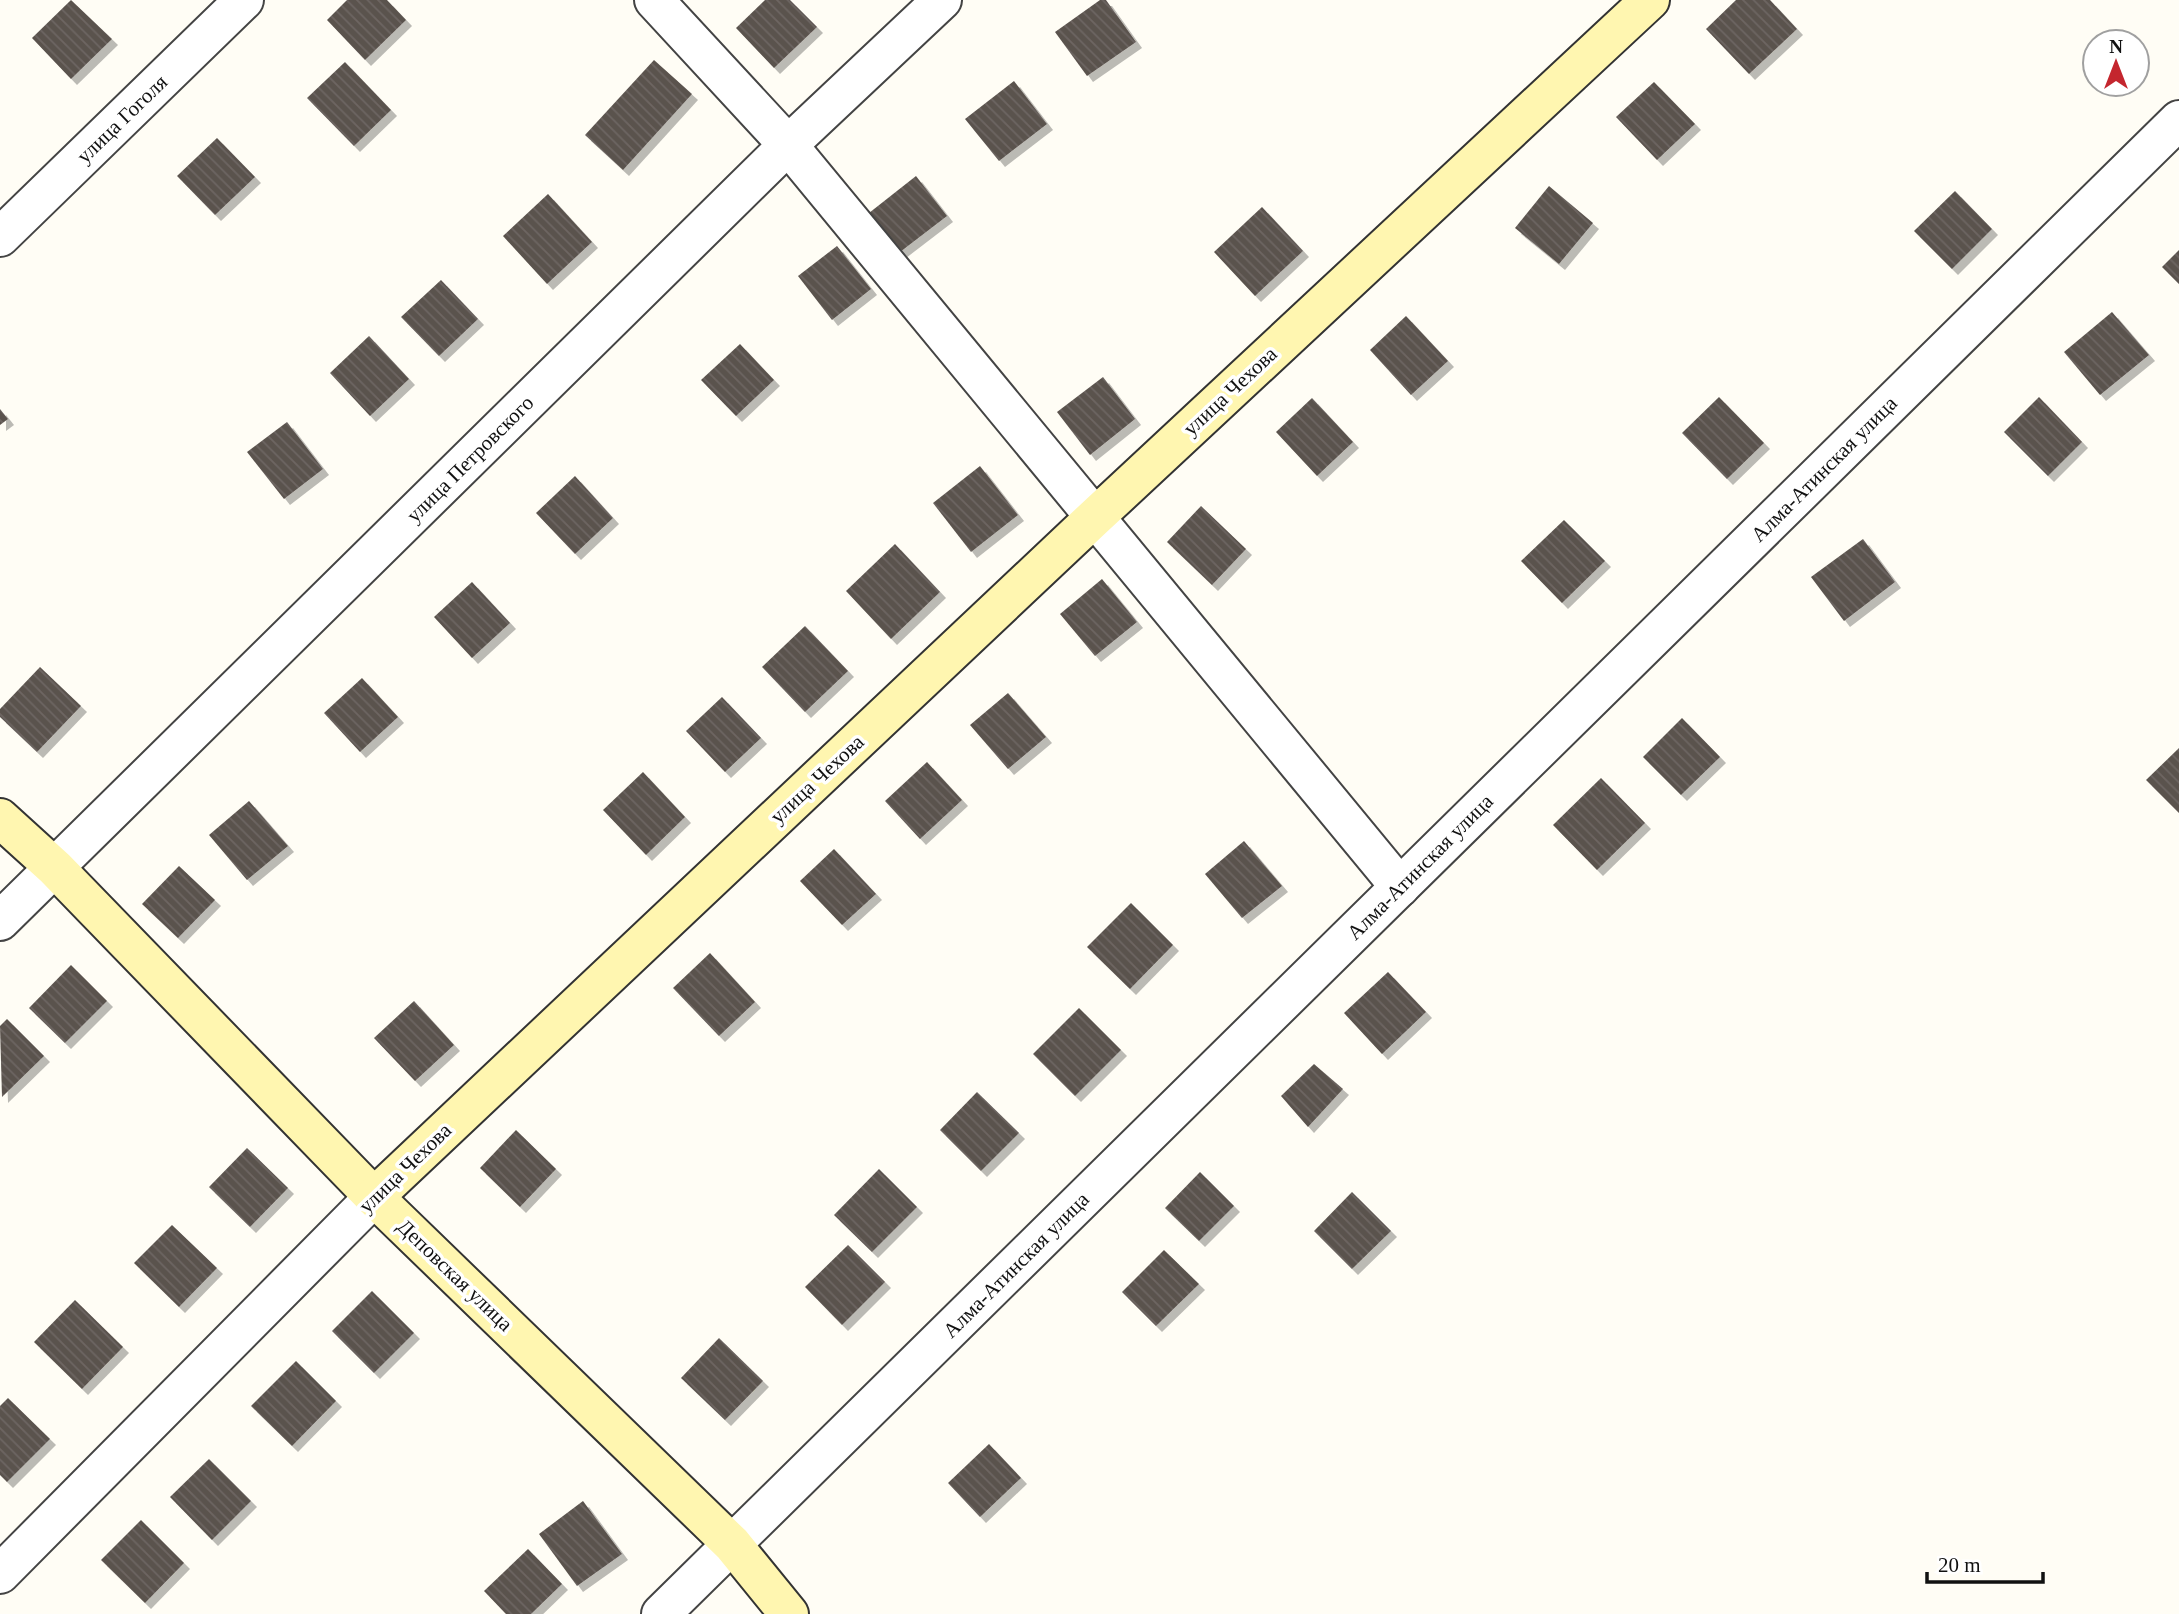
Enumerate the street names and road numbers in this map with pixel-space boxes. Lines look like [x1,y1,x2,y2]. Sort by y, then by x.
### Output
street label: улица Гоголя [72,70,172,168]
street label: улица Чехова [1178,341,1282,440]
street label: улица Петровского [402,391,538,527]
street label: Алма-Атинская улица [1746,391,1902,547]
street label: улица Чехова [765,729,869,828]
street label: Алма-Атинская улица [1342,789,1498,945]
street label: улица Чехова [354,1118,457,1218]
street label: Алма-Атинская улица [938,1187,1094,1343]
street label: Деповская улица [392,1214,518,1336]

